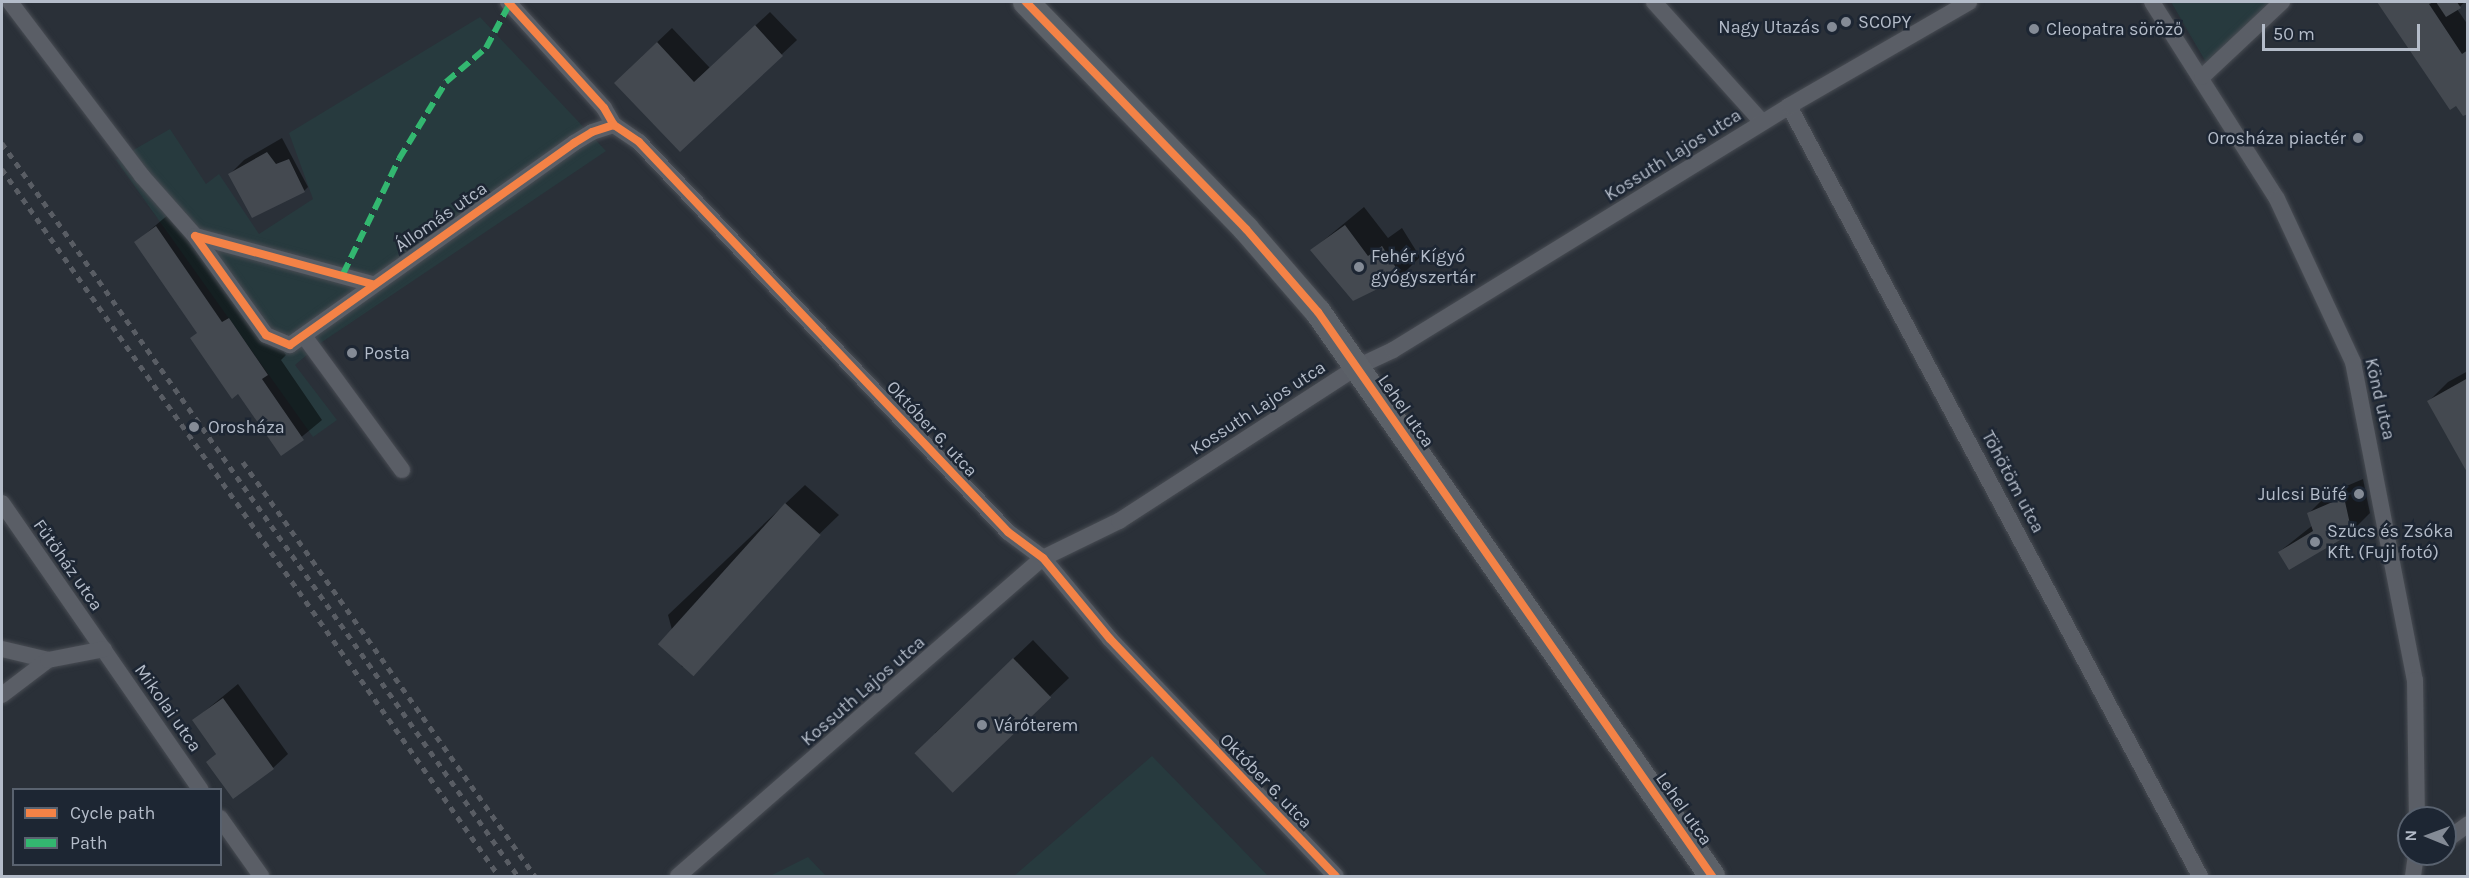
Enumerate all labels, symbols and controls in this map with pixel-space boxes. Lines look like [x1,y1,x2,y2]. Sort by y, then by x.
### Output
place label: SCOPY [1858,11,1911,33]
scale bar [2265,12,2422,50]
marker: SCOPY [1839,15,1853,29]
place label: Nagy Utazás [1718,16,1820,38]
place label: Cleopatra söröző [2046,18,2183,40]
marker: Nagy Utazás [1825,20,1839,34]
marker: Cleopatra söröző [2027,22,2041,36]
text: 50 m [2273,23,2315,45]
street label: Kossuth Lajos utca [1601,104,1745,206]
place label: Orosháza piactér [2207,127,2346,149]
marker: Orosháza piactér [2351,131,2365,145]
street label: Állomás utca [391,177,491,257]
place label: Fehér Kígyó gyógyszertár [1371,246,1475,288]
marker: Fehér Kígyó gyógyszertár [1352,260,1366,274]
place label: Posta [364,342,410,364]
marker: Posta [345,346,359,360]
street label: Kossuth Lajos utca [1186,356,1330,460]
street label: Könd utca [2360,356,2400,442]
street label: Lehel utca [1373,370,1439,452]
street label: Október 6. utca [882,376,982,482]
place label: Orosháza [208,416,285,438]
marker: Orosháza [185,418,203,436]
street label: Töhötöm utca [1977,427,2049,537]
place label: Julcsi Büfé [2258,483,2347,505]
marker: Julcsi Büfé [2352,487,2366,501]
street label: Fűtőház utca [28,515,108,615]
place label: Szűcs és Zsóka Kft. (Fuji fotó) [2327,521,2453,564]
marker: Szűcs és Zsóka Kft. (Fuji fotó) [2308,535,2322,549]
street label: Kossuth Lajos utca [797,631,929,751]
street label: Mikolai utca [130,660,206,756]
place label: Váróterem [994,714,1078,736]
marker: Váróterem [975,718,989,732]
street label: Október 6. utca [1215,729,1317,833]
street label: Lehel utca [1651,768,1717,850]
legend [12,788,222,866]
text: Cycle path [70,802,155,824]
north arrow [2397,806,2457,866]
text: N [2401,830,2420,842]
text: Path [70,832,108,854]

